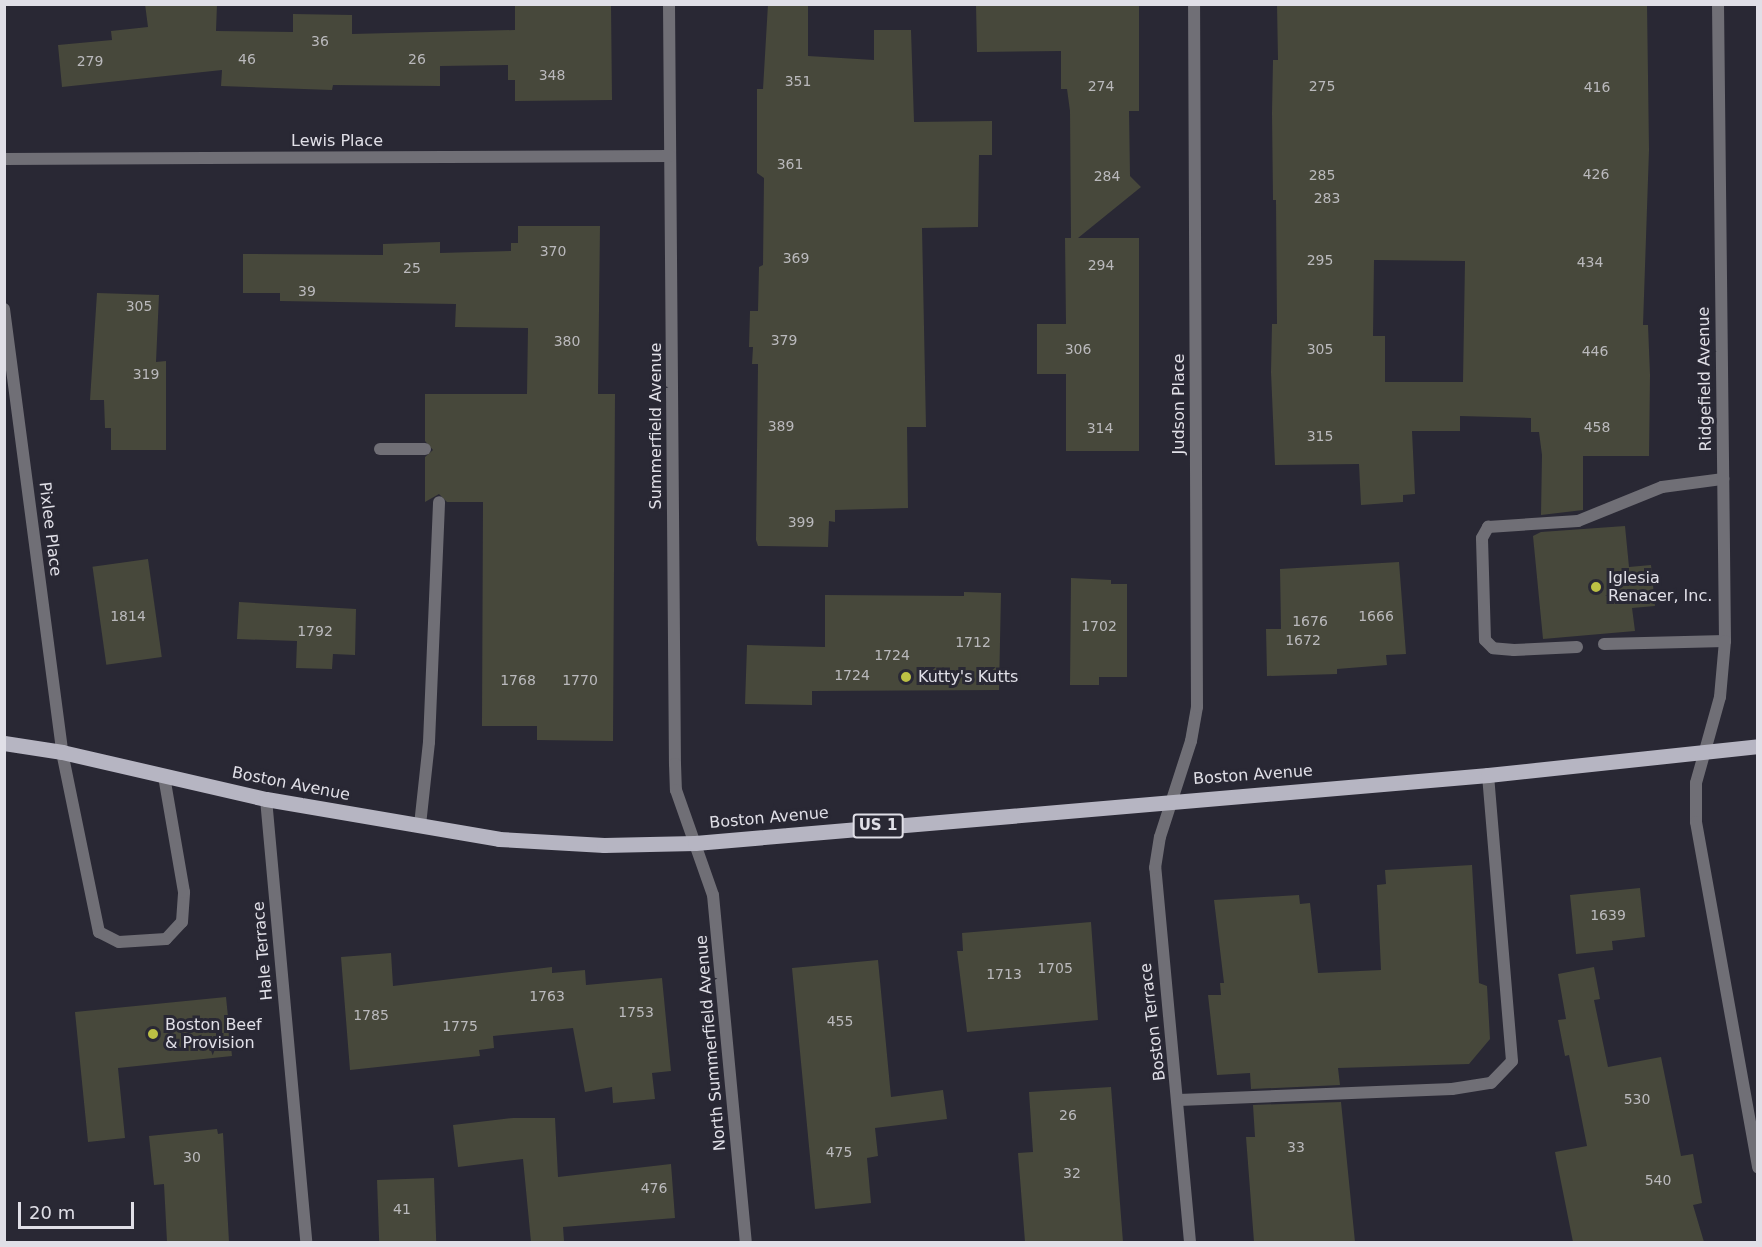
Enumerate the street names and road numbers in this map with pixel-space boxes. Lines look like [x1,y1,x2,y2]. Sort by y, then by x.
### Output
street label: Lewis Place [291,131,383,151]
street label: Ridgefield Avenue [1694,306,1716,452]
street label: Summerfield Avenue [646,343,666,509]
street label: Judson Place [1169,354,1189,454]
street label: Pixlee Place [35,481,65,577]
street label: Boston Avenue [1193,761,1313,789]
street label: Boston Avenue [230,763,352,805]
street label: Boston Avenue [708,803,830,833]
road number: US 1 [852,814,904,838]
street label: Hale Terrace [249,901,277,1001]
street label: North Summerfield Avenue [692,934,730,1152]
street label: Boston Terrace [1136,962,1170,1082]

